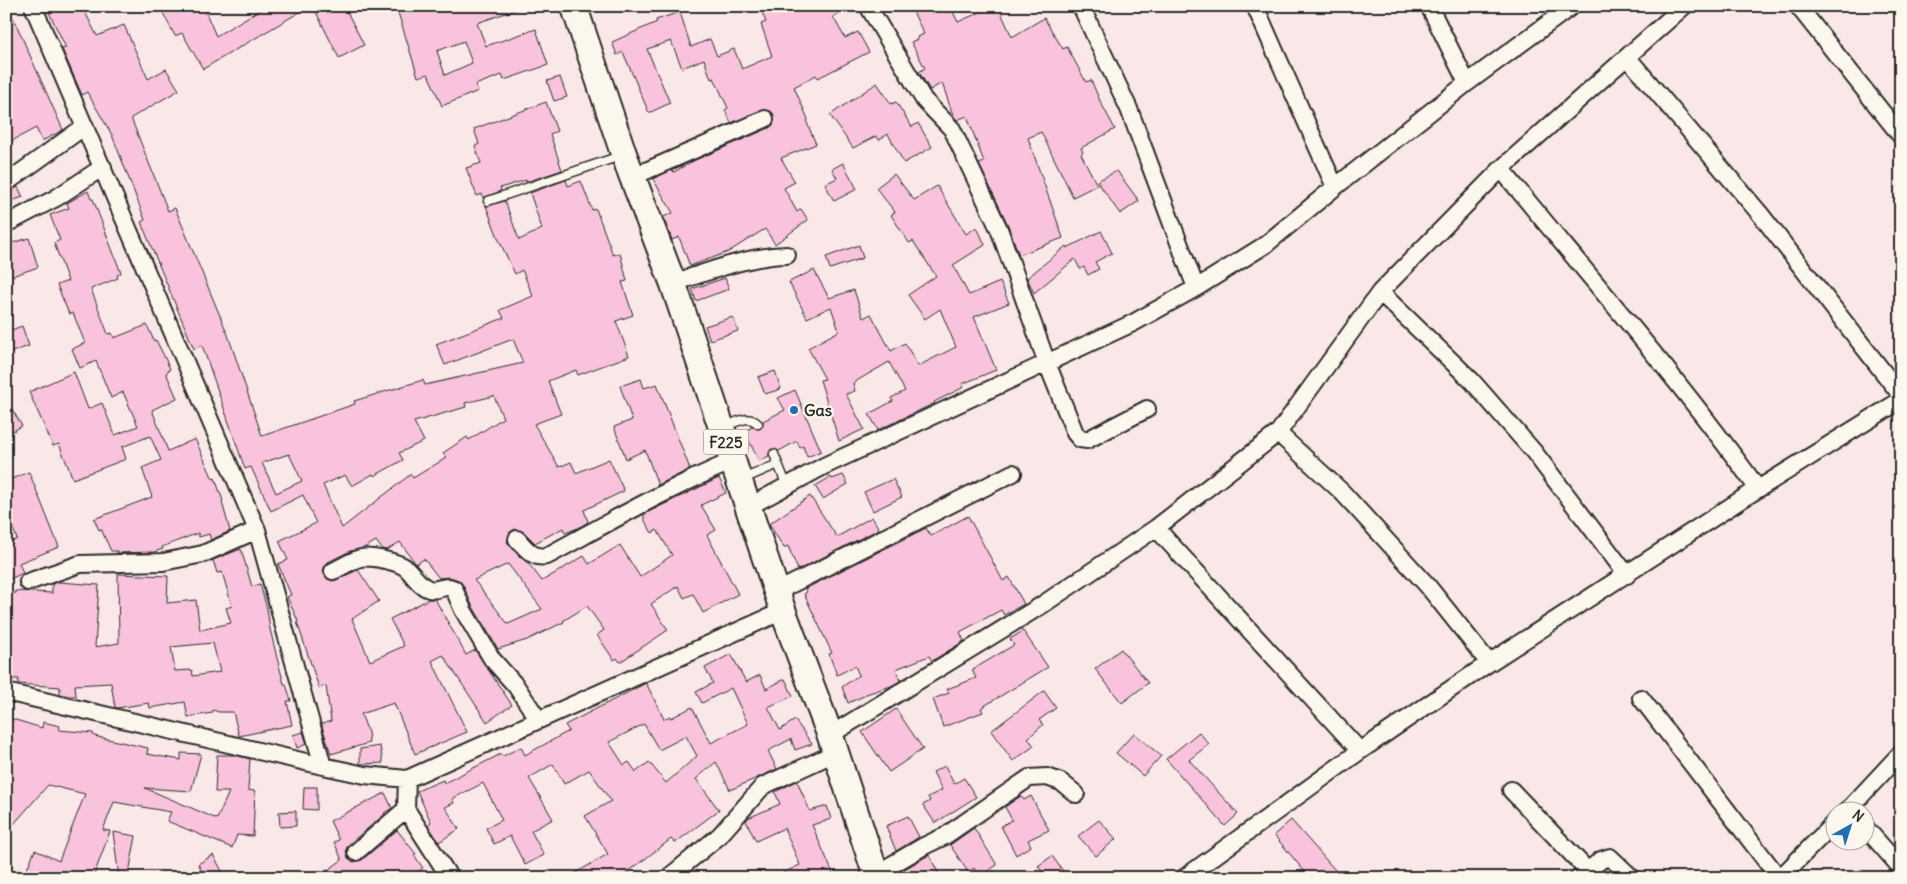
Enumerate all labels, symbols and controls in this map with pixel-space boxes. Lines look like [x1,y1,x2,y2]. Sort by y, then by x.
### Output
place label: Gas [804,400,832,420]
marker: Gas [788,404,800,416]
road number: F225 [704,430,748,454]
north arrow [1824,802,1874,852]
text: N [1849,806,1868,826]

